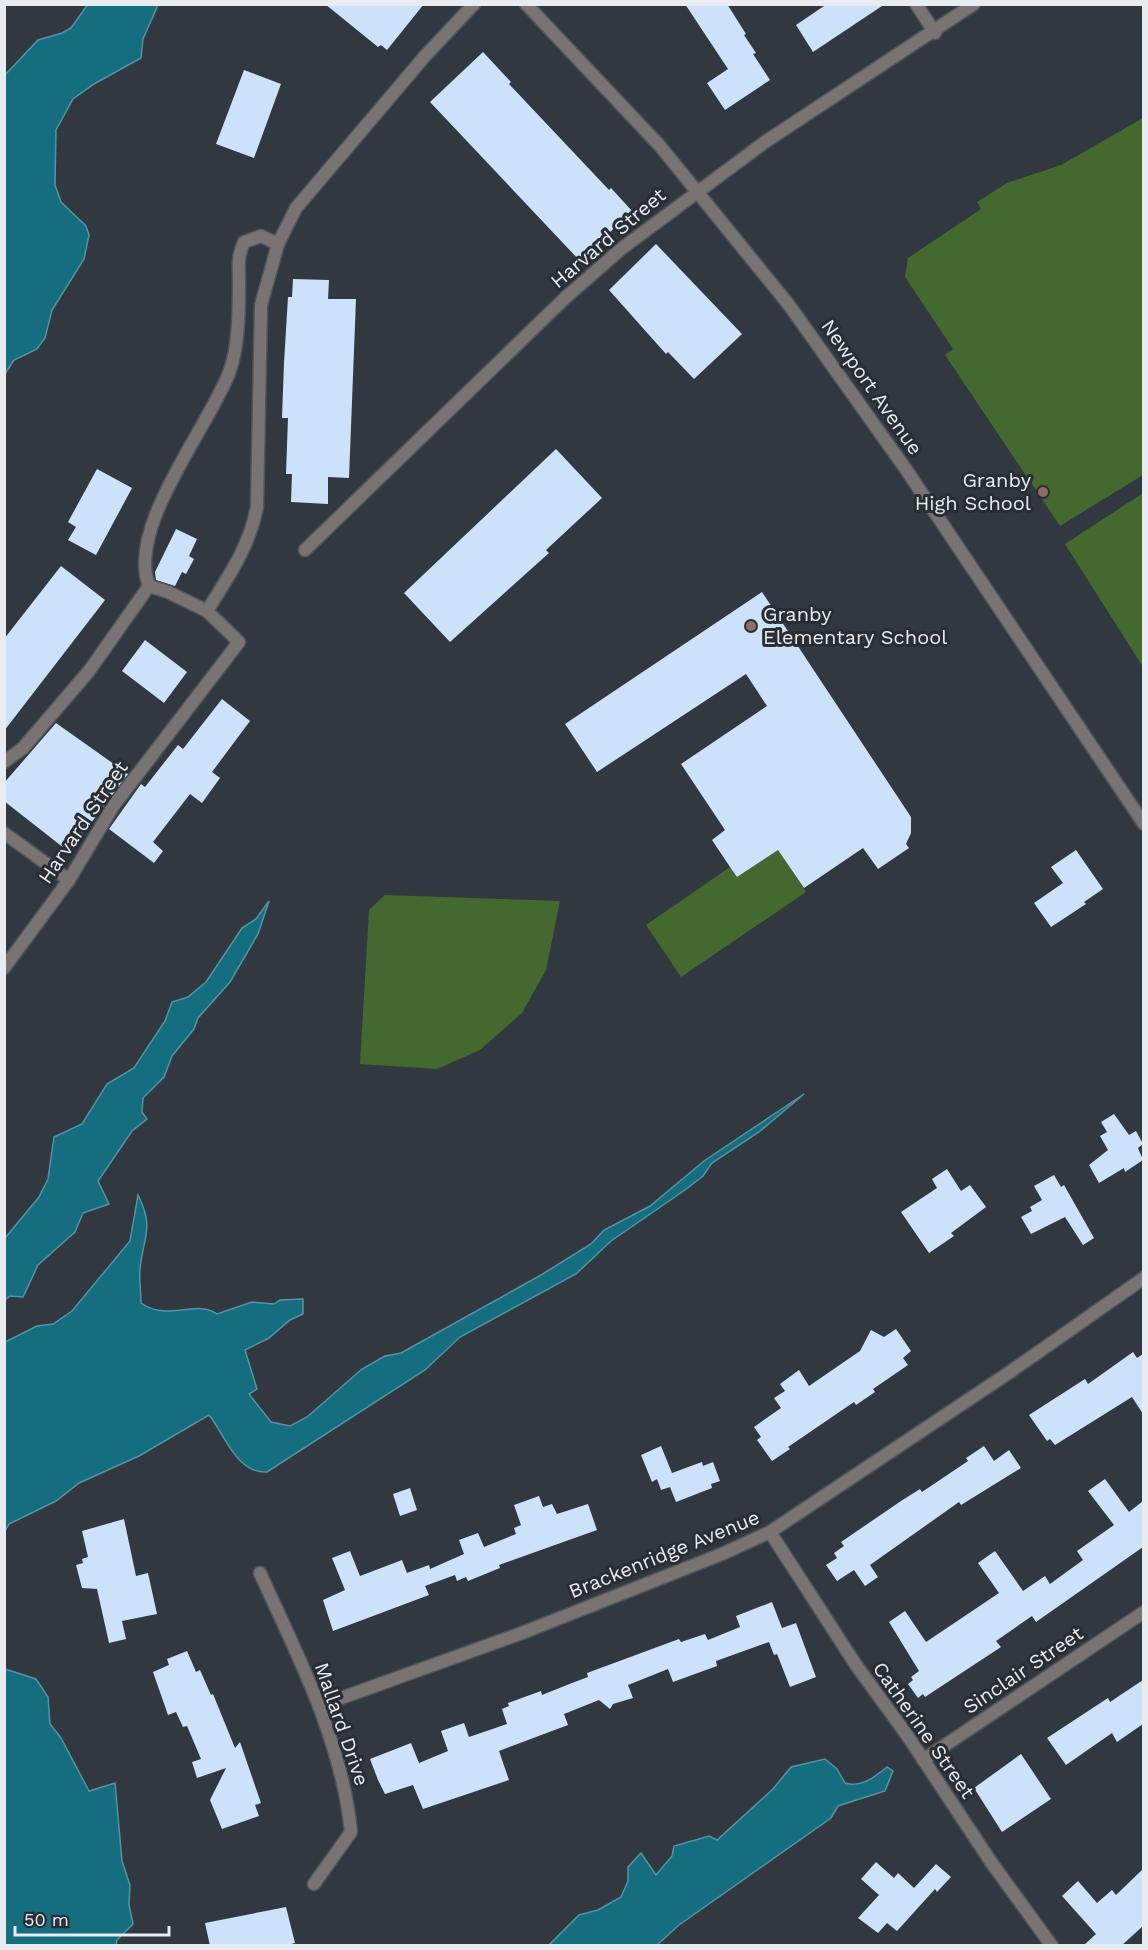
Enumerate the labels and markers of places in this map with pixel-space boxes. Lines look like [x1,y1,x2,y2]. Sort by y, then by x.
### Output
place label: Granby High School [915,468,1032,515]
marker: Granby High School [1036,485,1050,499]
place label: Granby Elementary School [763,602,947,649]
marker: Granby Elementary School [744,619,758,633]

